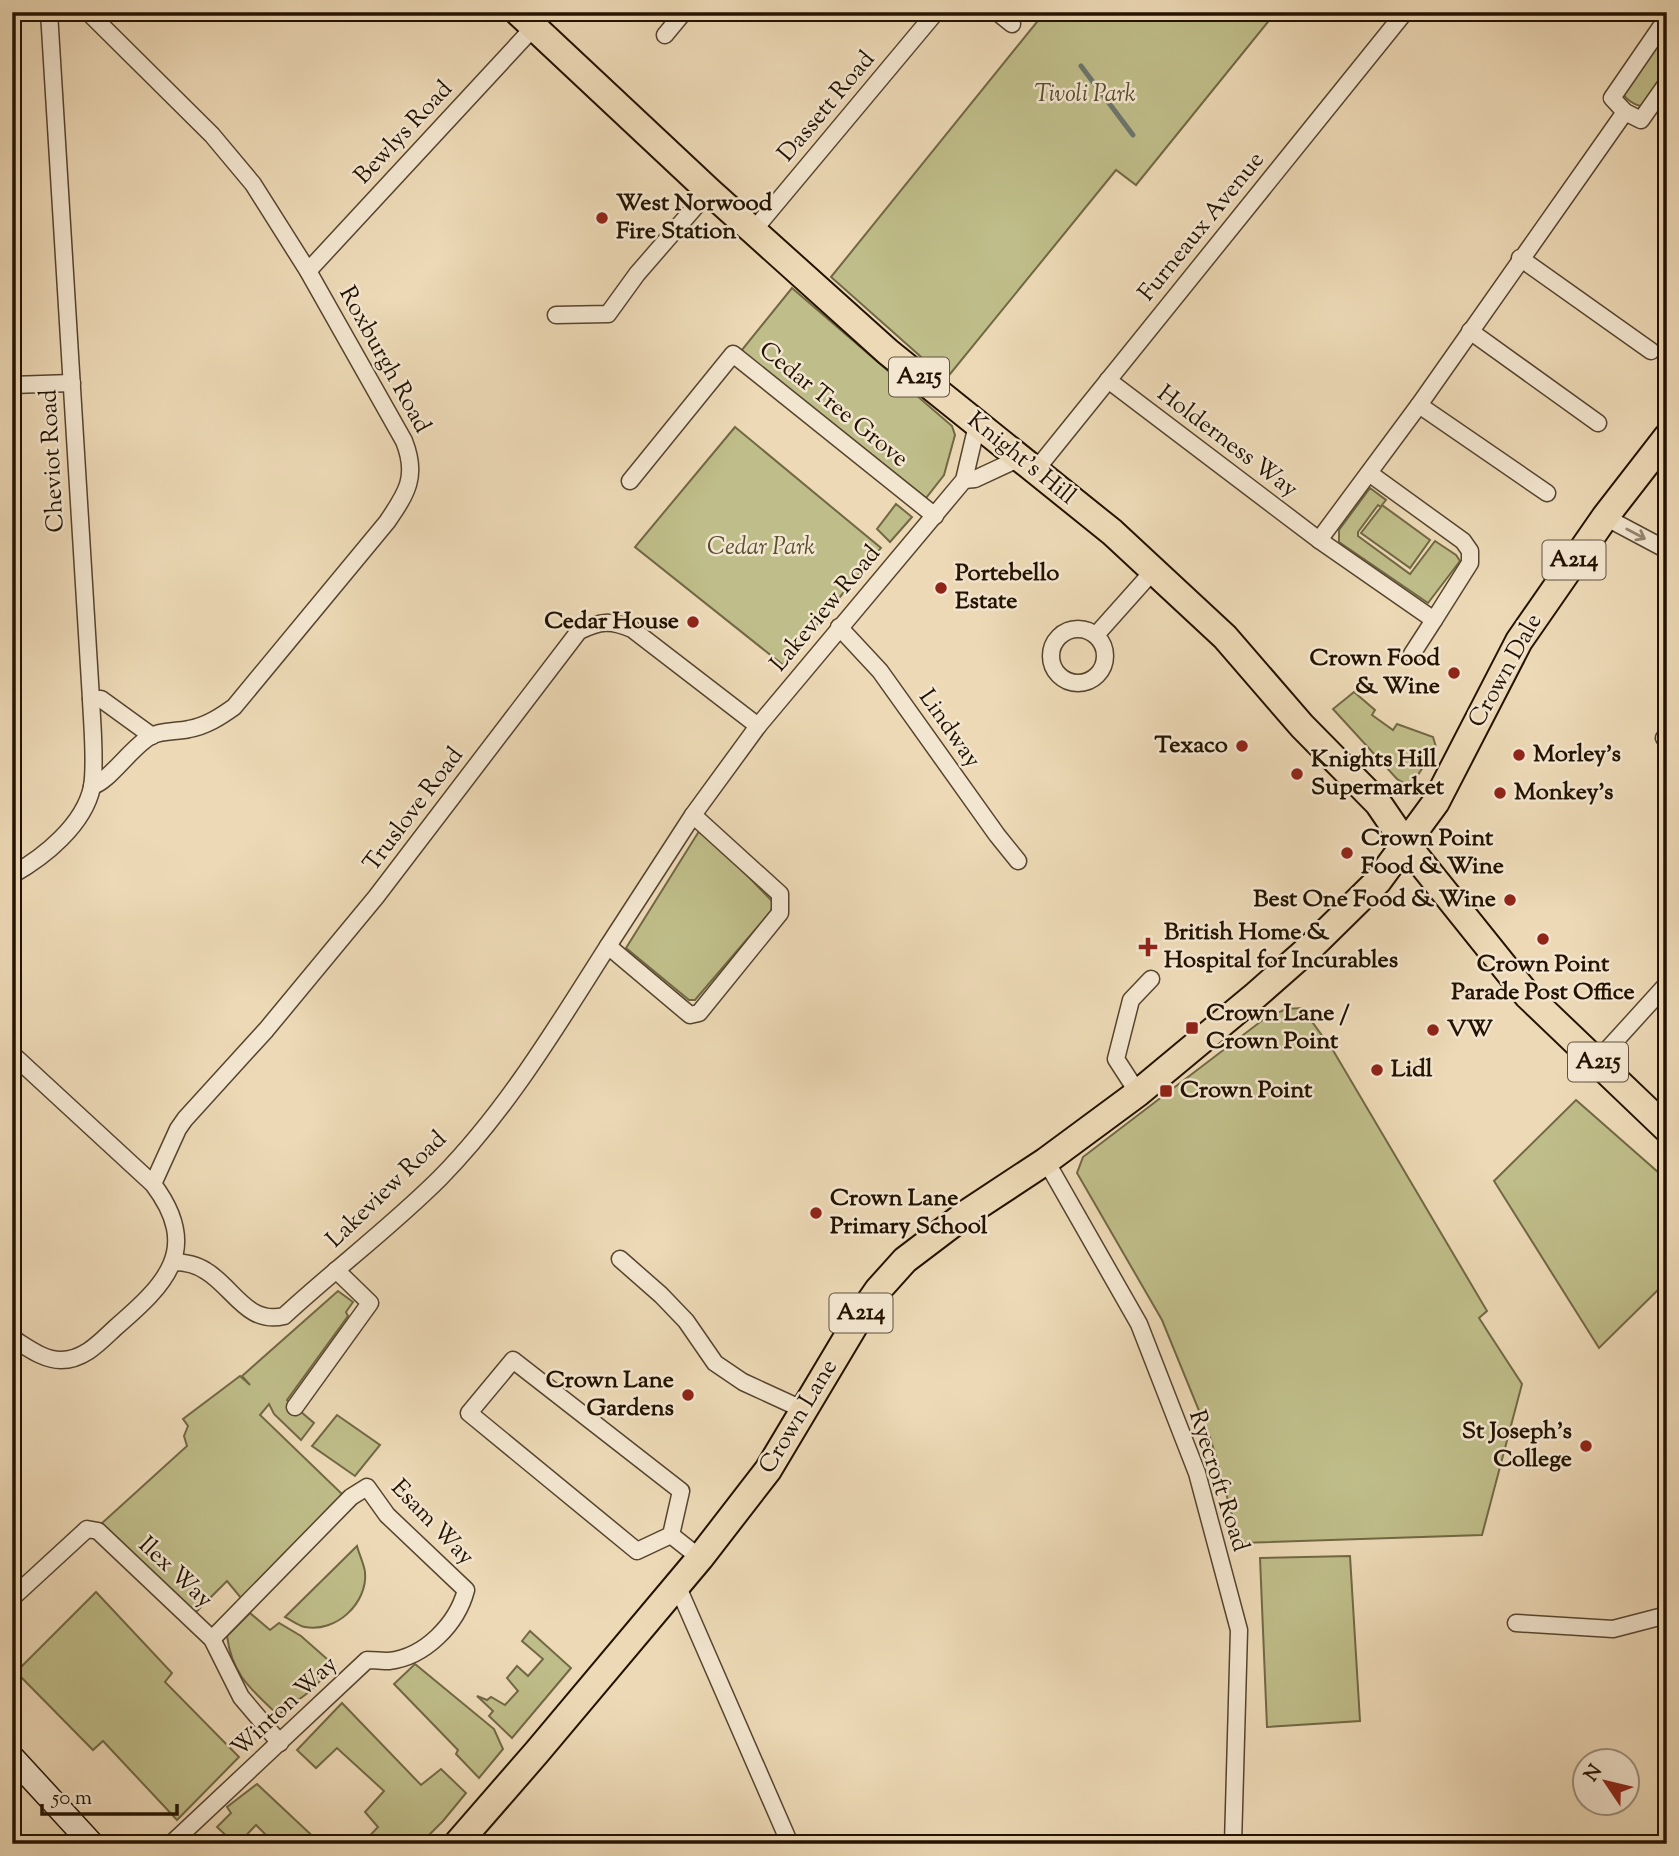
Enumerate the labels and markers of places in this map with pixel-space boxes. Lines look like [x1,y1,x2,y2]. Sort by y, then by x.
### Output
place label: West Norwood Fire Station [616,187,773,249]
marker: West Norwood Fire Station [594,210,610,226]
place label: Portebello Estate [955,557,1059,619]
marker: Portebello Estate [933,580,949,596]
place label: Cedar House [544,605,679,639]
marker: Cedar House [685,614,701,630]
place label: Crown Food & Wine [1310,642,1440,704]
marker: Crown Food & Wine [1446,665,1462,681]
place label: Texaco [1154,729,1228,763]
marker: Texaco [1234,738,1250,754]
place label: Morley's [1533,738,1621,772]
place label: Knights Hill Supermarket [1311,743,1445,805]
marker: Morley's [1511,747,1527,763]
marker: Knights Hill Supermarket [1289,766,1305,782]
place label: Monkey's [1514,776,1613,810]
marker: Monkey's [1492,785,1508,801]
place label: Crown Point Food & Wine [1361,822,1504,884]
marker: Crown Point Food & Wine [1339,845,1355,861]
place label: Best One Food & Wine [1253,883,1496,917]
marker: Best One Food & Wine [1502,892,1518,908]
place label: British Home & Hospital for Incurables [1164,916,1398,978]
marker: Crown Point Parade Post Office [1535,931,1551,947]
marker: British Home & Hospital for Incurables [1138,937,1158,957]
place label: Crown Point Parade Post Office [1451,948,1635,1010]
place label: Crown Lane / Crown Point [1206,997,1349,1059]
place label: VW [1447,1013,1493,1047]
marker: Crown Lane / Crown Point [1184,1020,1200,1036]
marker: VW [1425,1022,1441,1038]
place label: Lidl [1391,1053,1433,1087]
marker: Lidl [1369,1062,1385,1078]
place label: Crown Point [1180,1074,1313,1108]
marker: Crown Point [1158,1083,1174,1099]
place label: Crown Lane Primary School [830,1182,988,1244]
marker: Crown Lane Primary School [808,1205,824,1221]
place label: Crown Lane Gardens [546,1364,674,1426]
marker: Crown Lane Gardens [680,1387,696,1403]
place label: St Joseph's College [1462,1415,1572,1477]
marker: St Joseph's College [1578,1438,1594,1454]

